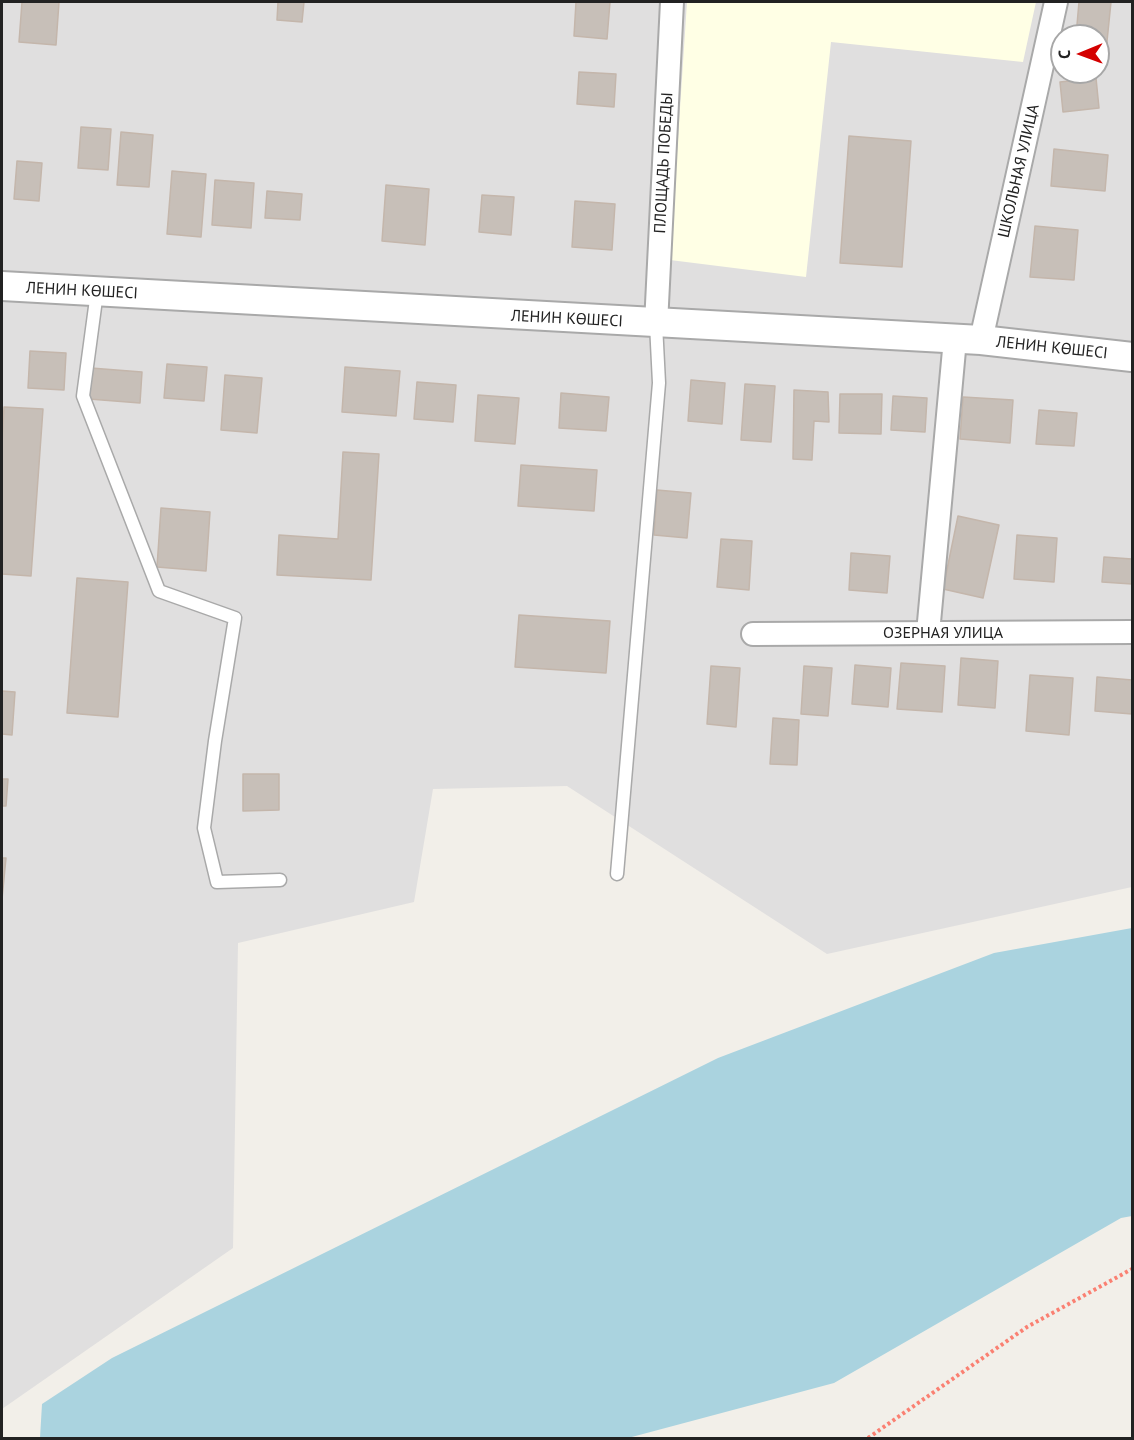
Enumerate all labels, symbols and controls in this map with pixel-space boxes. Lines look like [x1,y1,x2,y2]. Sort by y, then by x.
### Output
north arrow [1050,24,1110,84]
text: С [1054,50,1074,59]
street label: ПЛОЩАДЬ ПОБЕДЫ [651,92,677,234]
street label: ШКОЛЬНАЯ УЛИЦА [994,102,1044,240]
street label: ЛЕНИН КӨШЕСІ [26,278,138,304]
street label: ЛЕНИН КӨШЕСІ [511,306,623,332]
street label: ЛЕНИН КӨШЕСІ [995,333,1109,363]
street label: ОЗЕРНАЯ УЛИЦА [883,623,1003,643]

